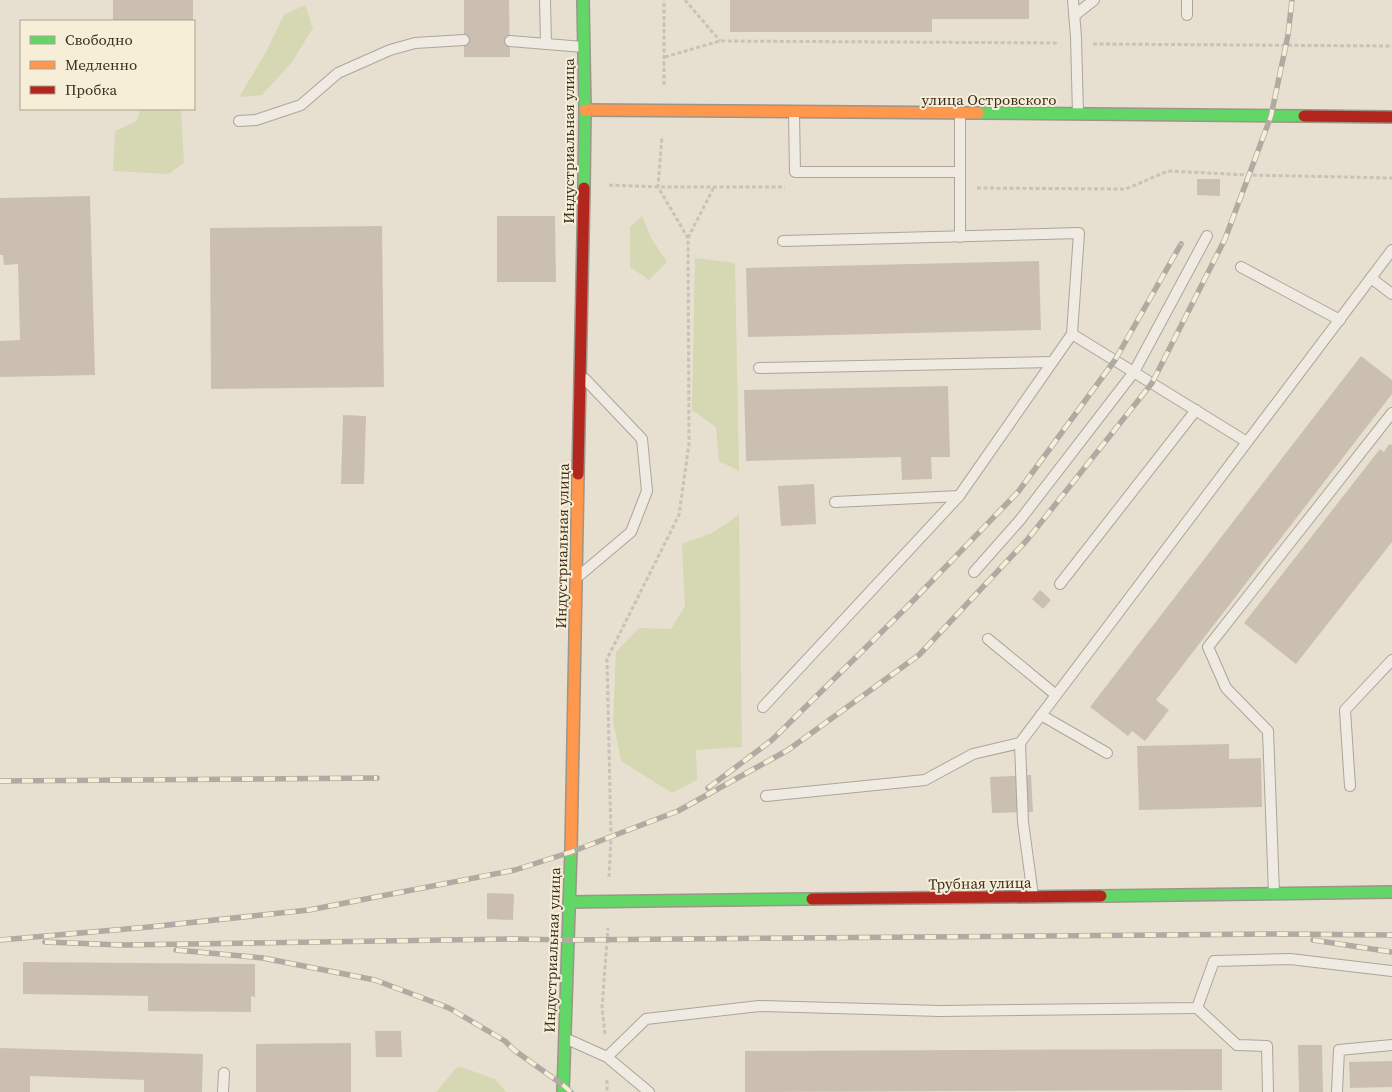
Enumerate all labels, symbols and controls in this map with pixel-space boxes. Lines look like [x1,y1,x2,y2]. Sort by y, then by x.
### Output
legend [20,20,195,110]
text: Свободно [65,29,133,50]
text: Медленно [65,54,137,75]
street label: Индустриальная улица [558,58,579,224]
text: Пробка [65,79,117,100]
street label: улица Островского [922,89,1056,110]
street label: Индустриальная улица [550,463,574,629]
street label: Индустриальная улица [539,867,565,1033]
street label: Трубная улица [928,872,1032,894]

